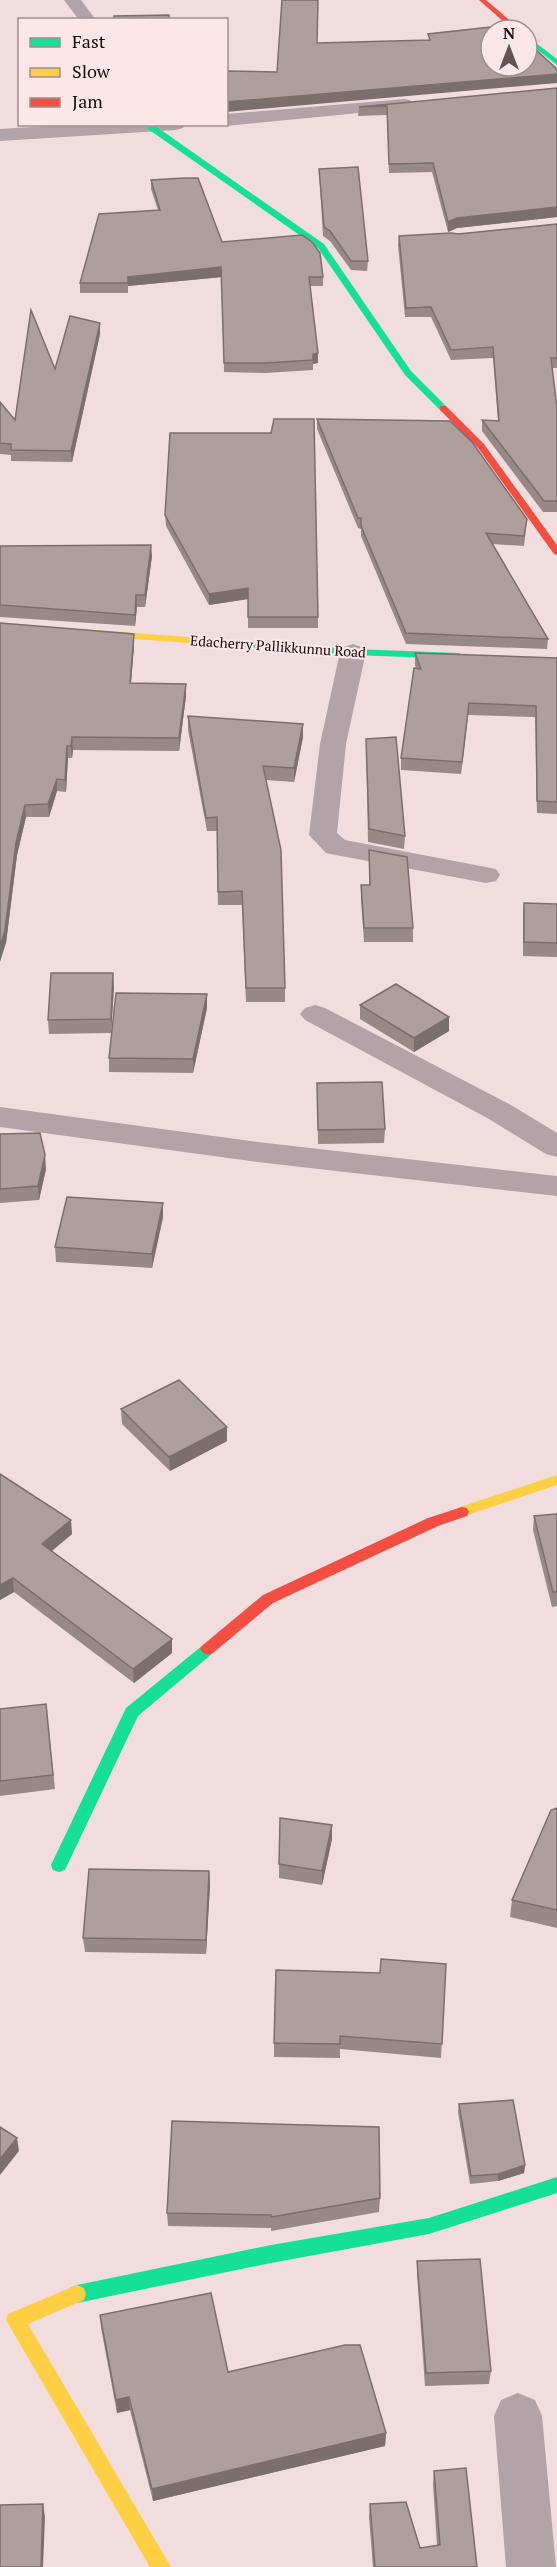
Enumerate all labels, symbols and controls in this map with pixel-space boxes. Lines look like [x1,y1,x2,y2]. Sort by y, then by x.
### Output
legend [18,18,228,126]
north arrow [479,18,539,78]
text: N [503,22,515,44]
text: Fast [72,29,106,53]
text: Slow [72,59,111,83]
text: Jam [72,89,103,113]
street label: Edacherry Pallikkunnu Road [190,630,367,662]

